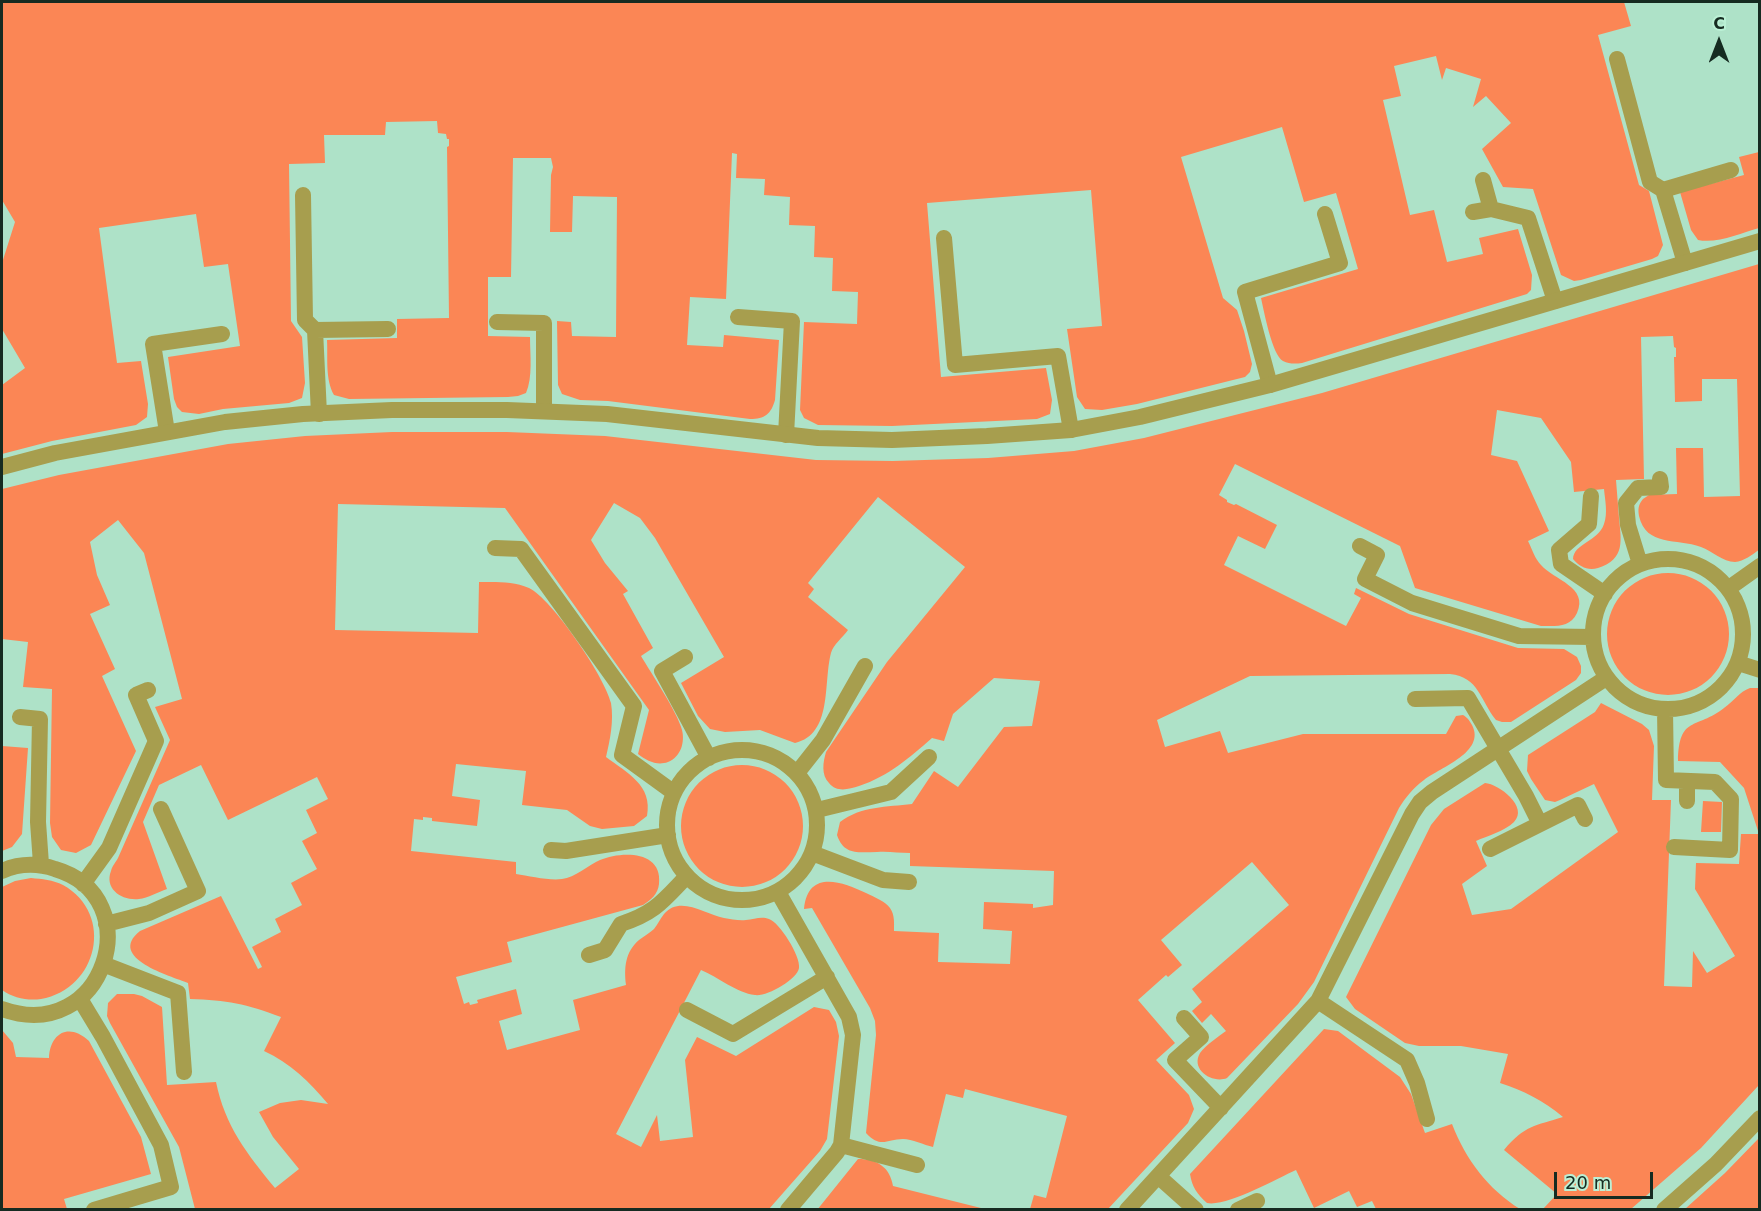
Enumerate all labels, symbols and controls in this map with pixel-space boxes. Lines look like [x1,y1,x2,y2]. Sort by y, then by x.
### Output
north arrow [1689,12,1749,72]
text: С [1713,14,1725,33]
scale bar [1557,1160,1656,1198]
text: 20 m [1565,1172,1611,1193]

